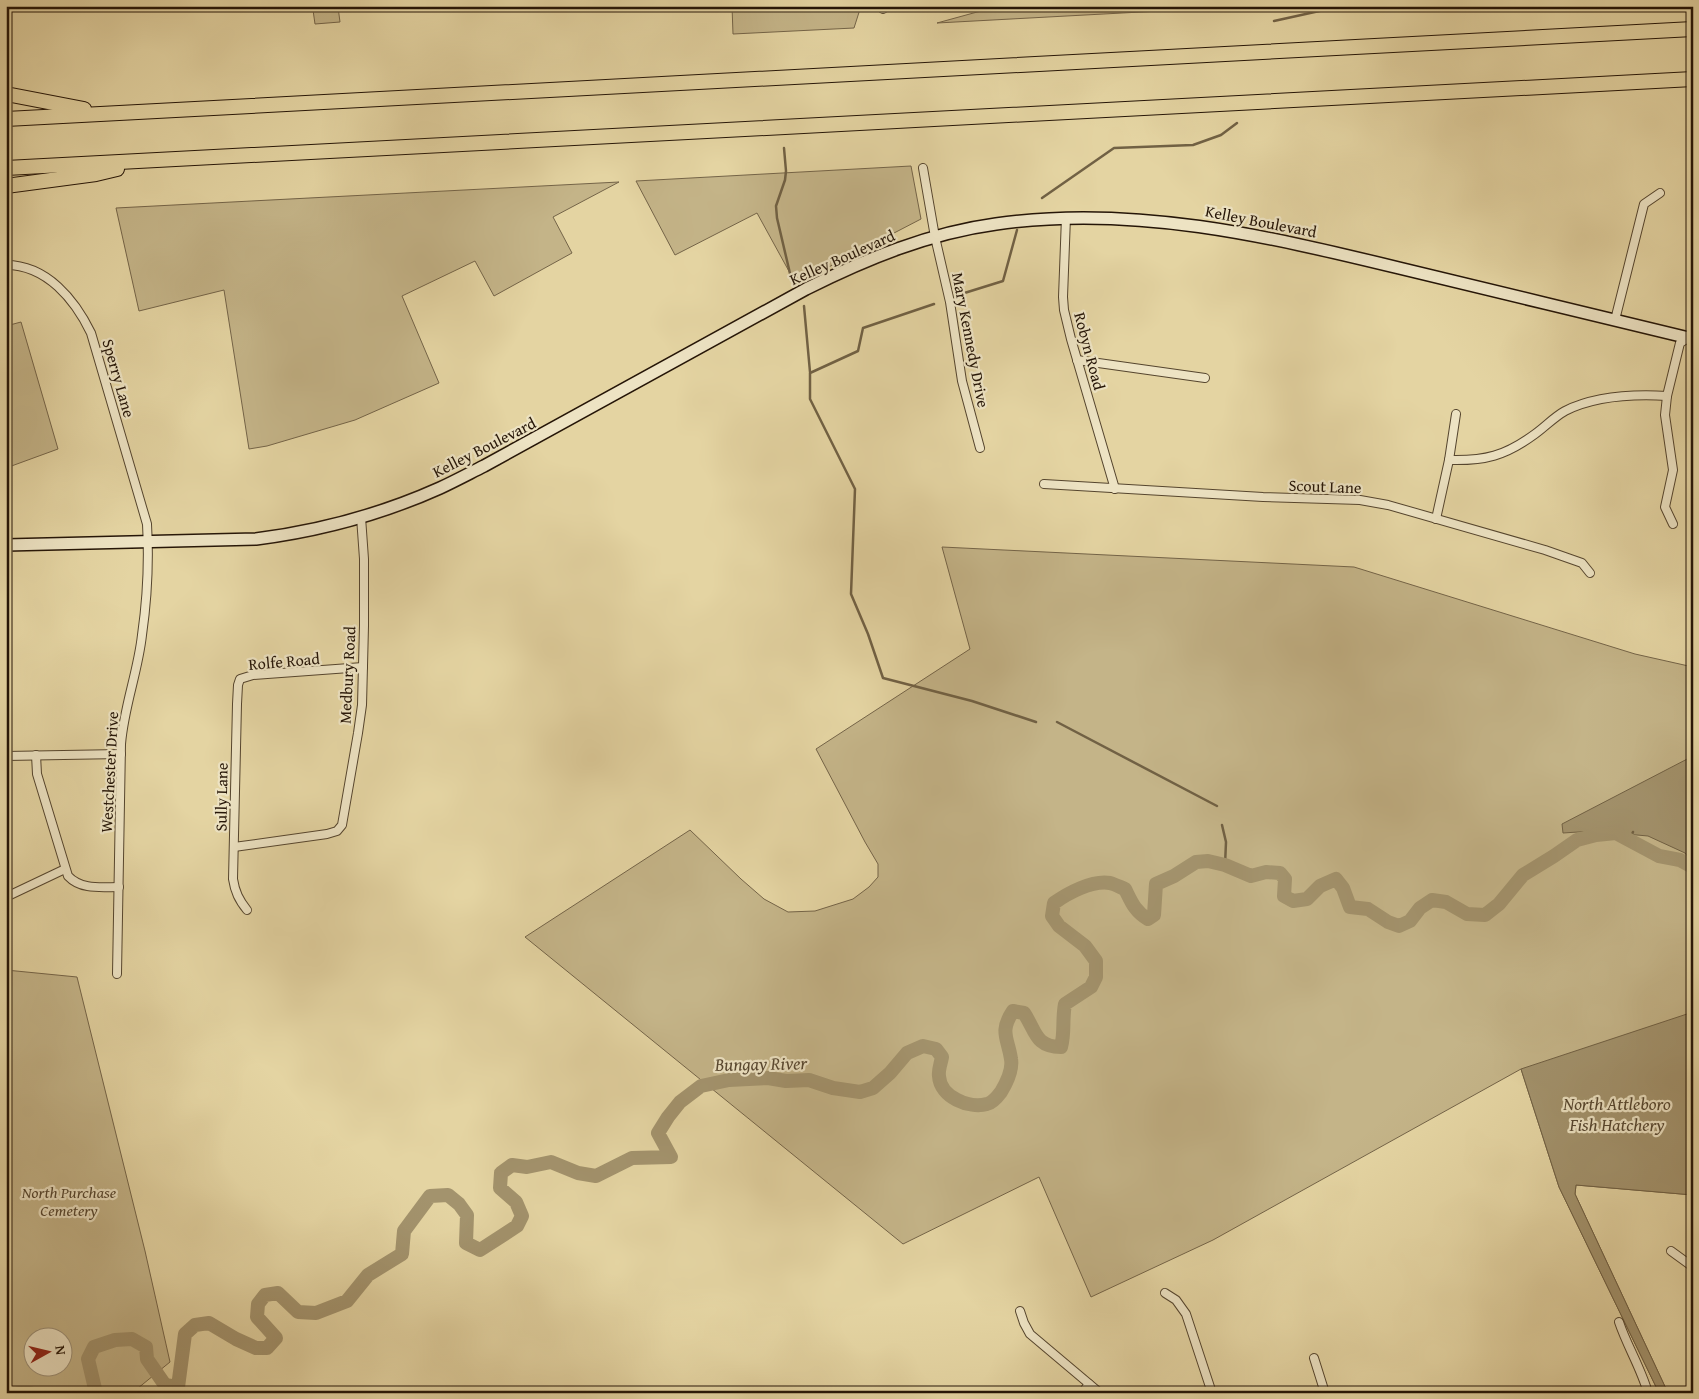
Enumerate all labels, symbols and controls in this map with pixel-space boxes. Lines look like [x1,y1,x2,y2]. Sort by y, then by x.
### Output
street label: Kelley Boulevard [1203,198,1319,244]
street label: Kelley Boulevard [785,223,899,291]
street label: Mary Kennedy Drive [946,270,996,410]
street label: Robyn Road [1068,309,1112,393]
street label: Sperry Lane [96,336,142,420]
street label: Kelley Boulevard [428,410,540,483]
street label: Scout Lane [1288,473,1362,499]
street label: Medbury Road [332,625,362,724]
street label: Rolfe Road [247,646,321,676]
street label: Westchester Drive [94,711,124,833]
street label: Sully Lane [208,762,234,832]
water label: Bungay River [714,1049,809,1078]
water label: North Attleboro Fish Hatchery [1562,1090,1671,1138]
park label: North Purchase Cemetery [21,1180,117,1222]
north arrow [22,1326,72,1376]
text: N [50,1344,72,1357]

